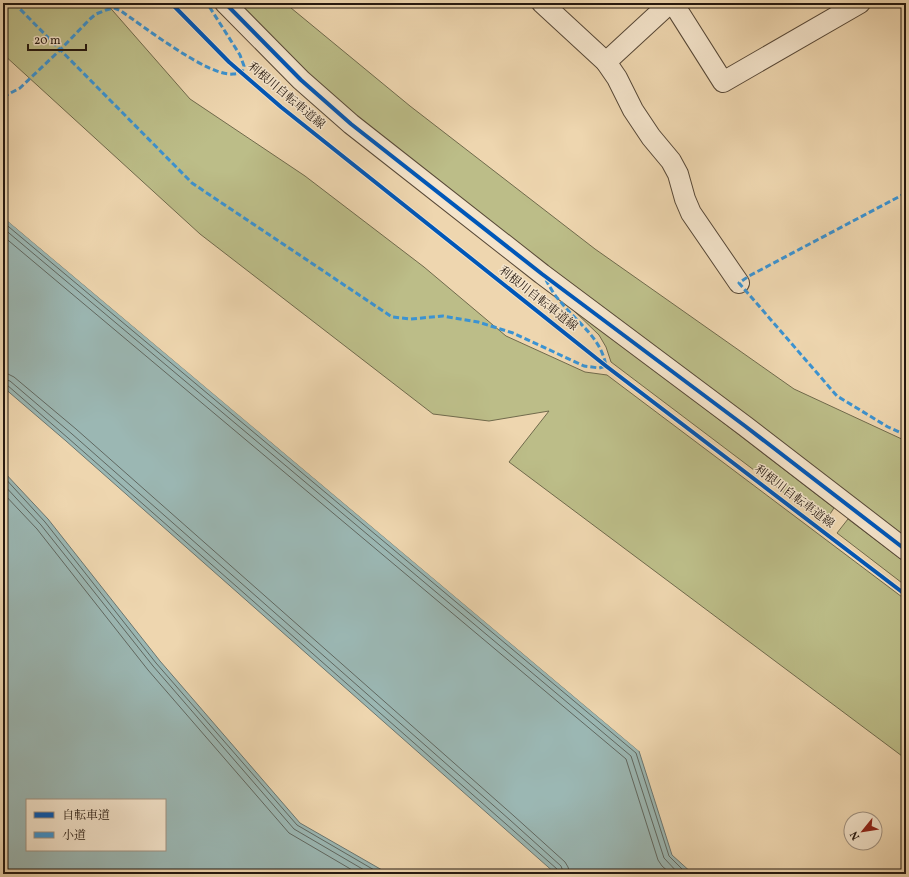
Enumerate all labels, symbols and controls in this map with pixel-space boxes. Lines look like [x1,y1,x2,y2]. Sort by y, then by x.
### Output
scale bar [28,26,86,52]
text: 20 m [34,33,61,49]
street label: 利根川自転車道線 [244,59,328,133]
street label: 利根川自転車道線 [495,263,581,335]
street label: 利根川自転車道線 [751,462,837,532]
legend [26,799,166,851]
text: 自転車道 [62,808,110,824]
north arrow [843,811,883,851]
text: 小道 [62,828,86,844]
text: N [847,828,864,842]

